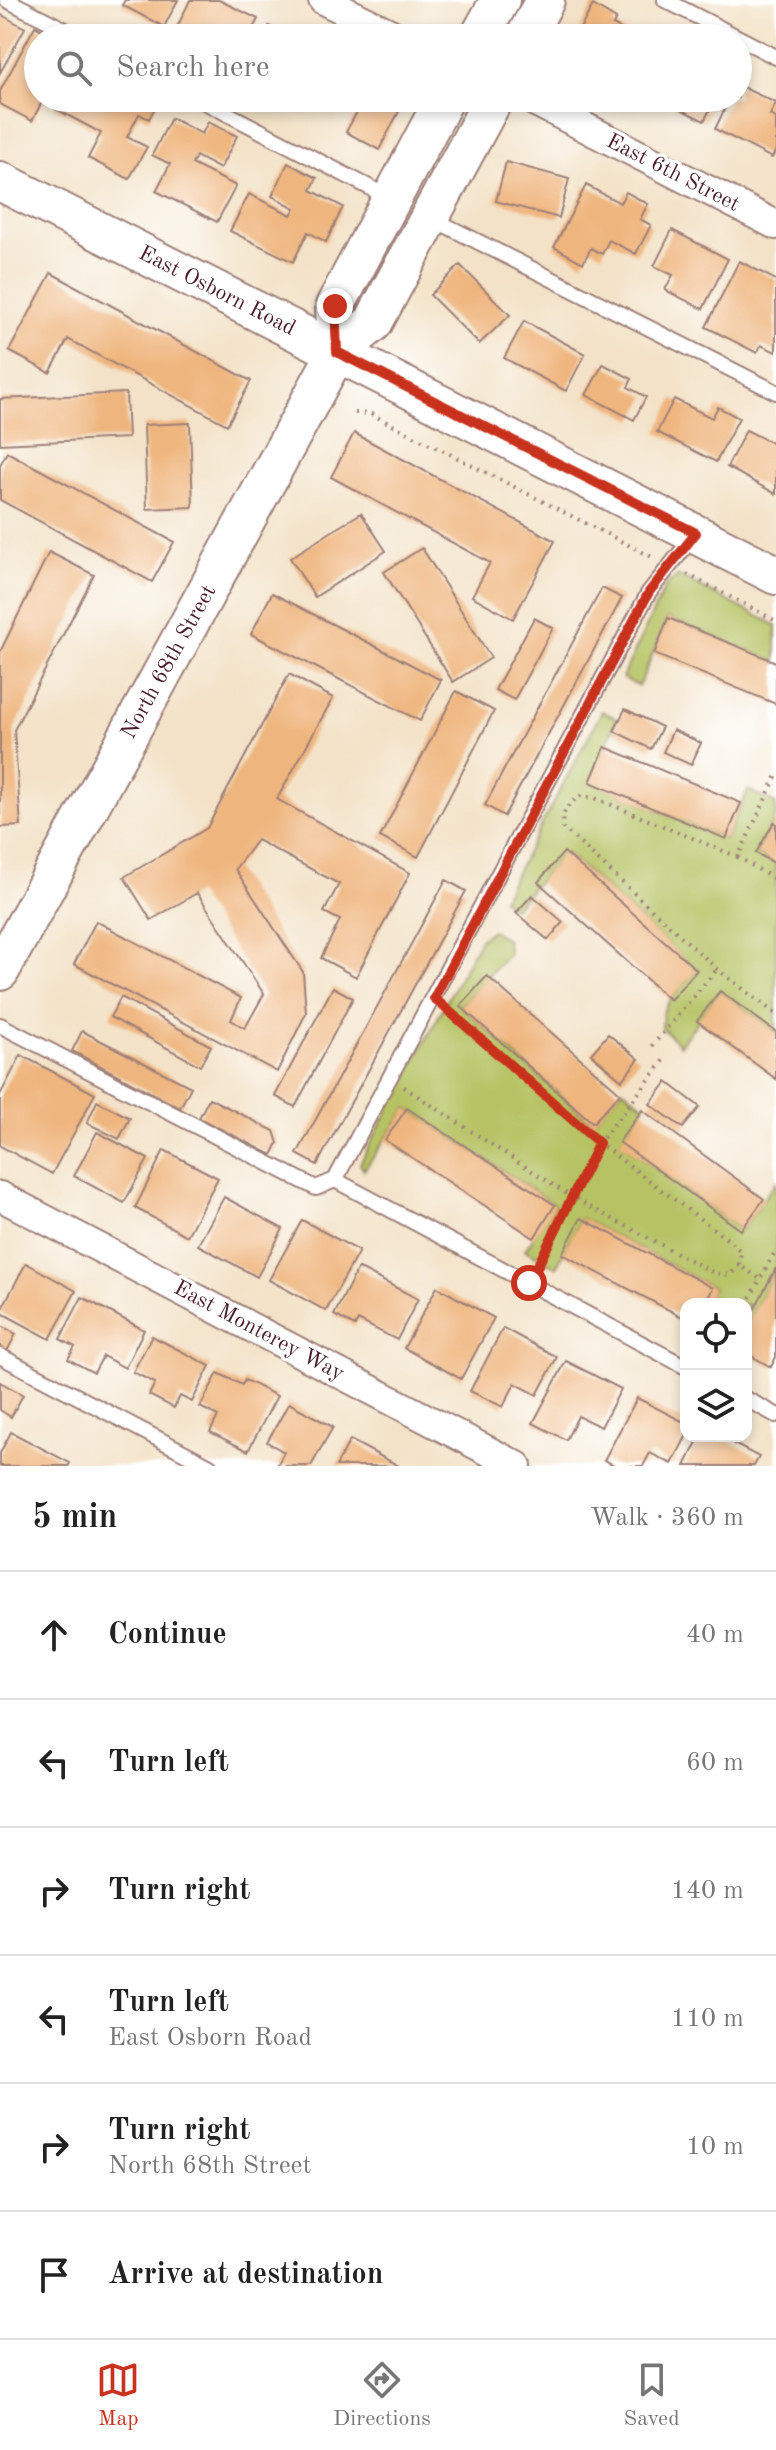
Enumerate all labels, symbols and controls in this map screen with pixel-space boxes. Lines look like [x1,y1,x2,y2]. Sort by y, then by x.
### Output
search box [24,24,752,112]
icon: search [52,46,96,90]
text: Search here [116,53,270,83]
street label: East 6th Street [603,130,743,216]
street label: East Osborn Road [135,242,299,340]
route end [317,288,353,324]
street label: North 68th Street [118,581,220,743]
route start [511,1265,547,1301]
street label: East Monterey Way [170,1277,348,1385]
map controls [680,1298,752,1442]
button: locate [680,1298,752,1370]
button: layers [680,1370,752,1442]
text: 5 min [32,1501,117,1535]
text: Walk · 360 m [590,1505,744,1531]
icon: ahead [32,1613,76,1657]
text: Continue [108,1620,227,1650]
text: 40 m [686,1622,744,1648]
icon: left [32,1741,76,1785]
text: Turn left [108,1748,229,1778]
text: 60 m [686,1750,744,1776]
icon: right [32,1869,76,1913]
text: Turn right [108,1876,250,1906]
text: 140 m [671,1878,744,1904]
text: Turn left [108,1988,229,2018]
icon: left [32,1997,76,2041]
text: 110 m [671,2006,744,2032]
text: East Osborn Road [108,2025,312,2051]
text: Turn right [108,2116,250,2146]
icon: right [32,2125,76,2169]
text: 10 m [686,2134,744,2160]
text: North 68th Street [108,2153,312,2179]
icon: arrive [32,2253,76,2297]
text: Arrive at destination [108,2260,383,2290]
tab: Map [96,2358,140,2433]
tab: Directions [333,2358,431,2433]
tab: Saved [624,2358,680,2433]

